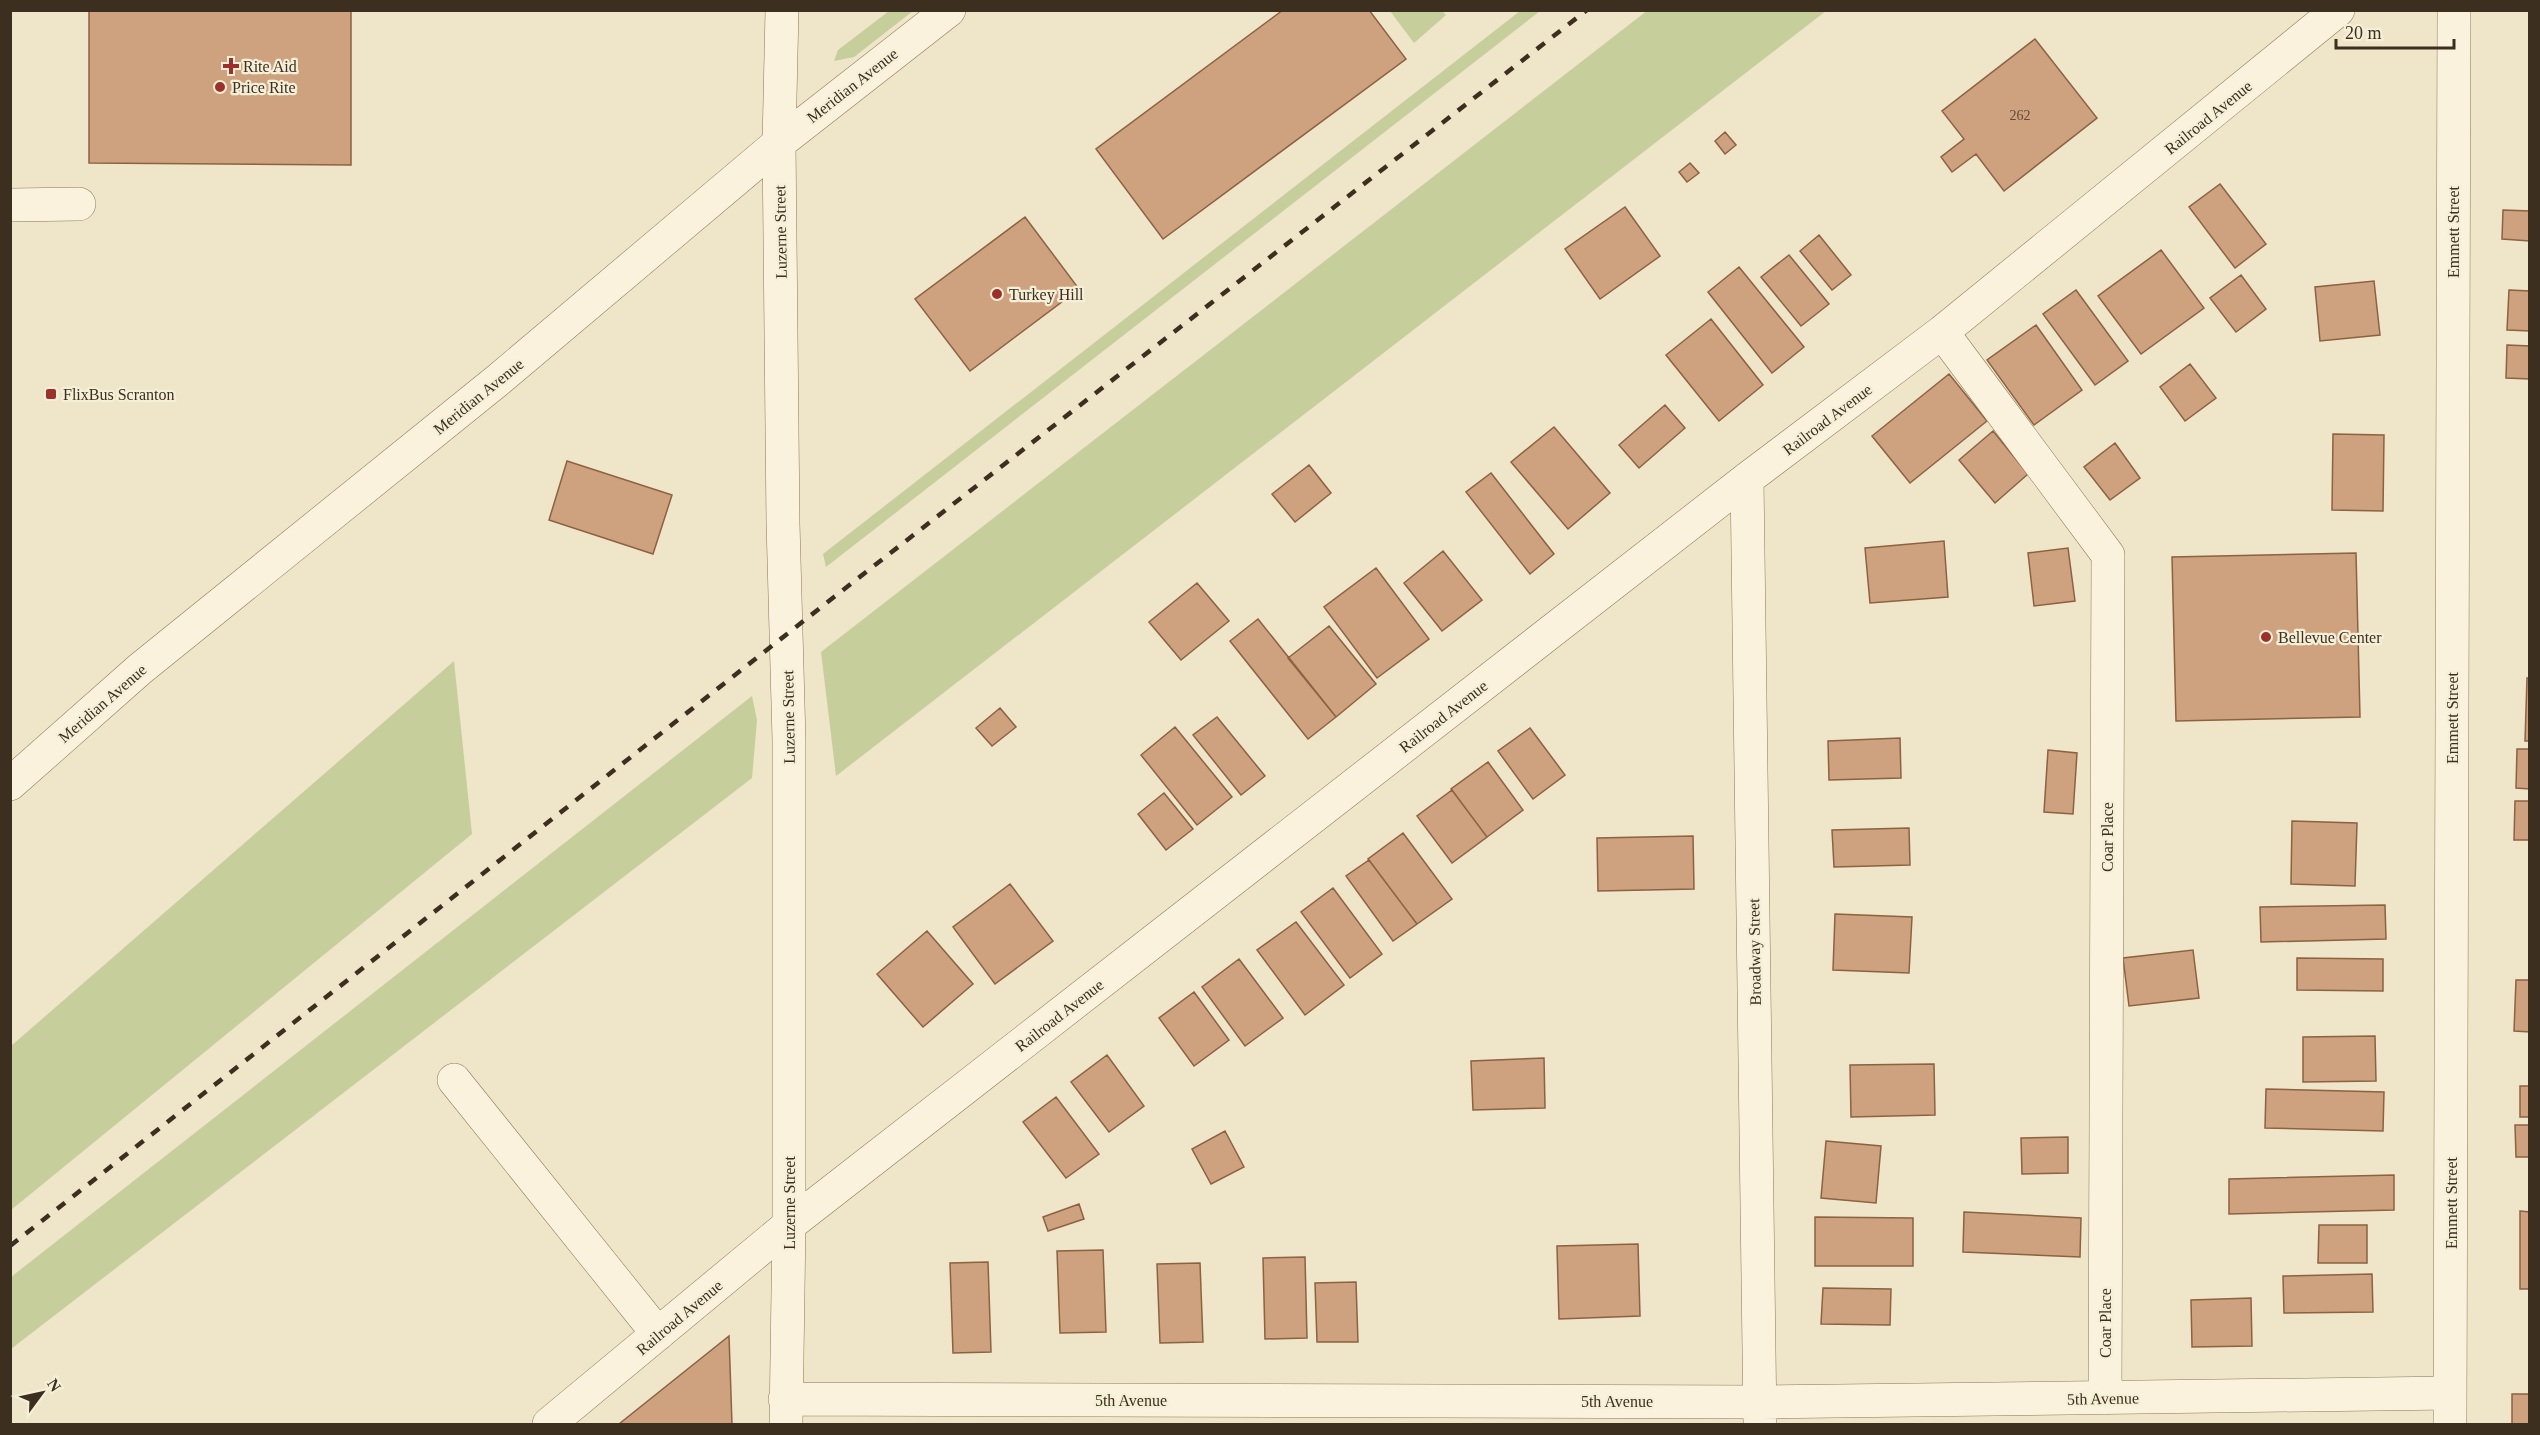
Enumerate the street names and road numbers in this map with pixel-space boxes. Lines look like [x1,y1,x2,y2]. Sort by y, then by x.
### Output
street label: Meridian Avenue [804,45,901,126]
street label: Railroad Avenue [2161,77,2255,158]
street label: Luzerne Street [771,184,790,279]
street label: Emmett Street [2445,185,2462,278]
street label: Meridian Avenue [430,355,527,438]
street label: Railroad Avenue [1780,380,1875,458]
street label: Meridian Avenue [55,661,150,746]
street label: Luzerne Street [779,669,798,764]
street label: Emmett Street [2444,671,2461,764]
street label: Railroad Avenue [1396,677,1491,756]
street label: Coar Place [2099,802,2116,872]
street label: Broadway Street [1745,898,1765,1006]
street label: Railroad Avenue [1012,976,1107,1055]
street label: Luzerne Street [781,1156,798,1250]
street label: Emmett Street [2443,1156,2460,1249]
street label: Railroad Avenue [633,1277,726,1358]
street label: Coar Place [2097,1288,2114,1358]
street label: 5th Avenue [2067,1389,2139,1408]
street label: 5th Avenue [1095,1392,1167,1409]
street label: 5th Avenue [1581,1393,1653,1410]

